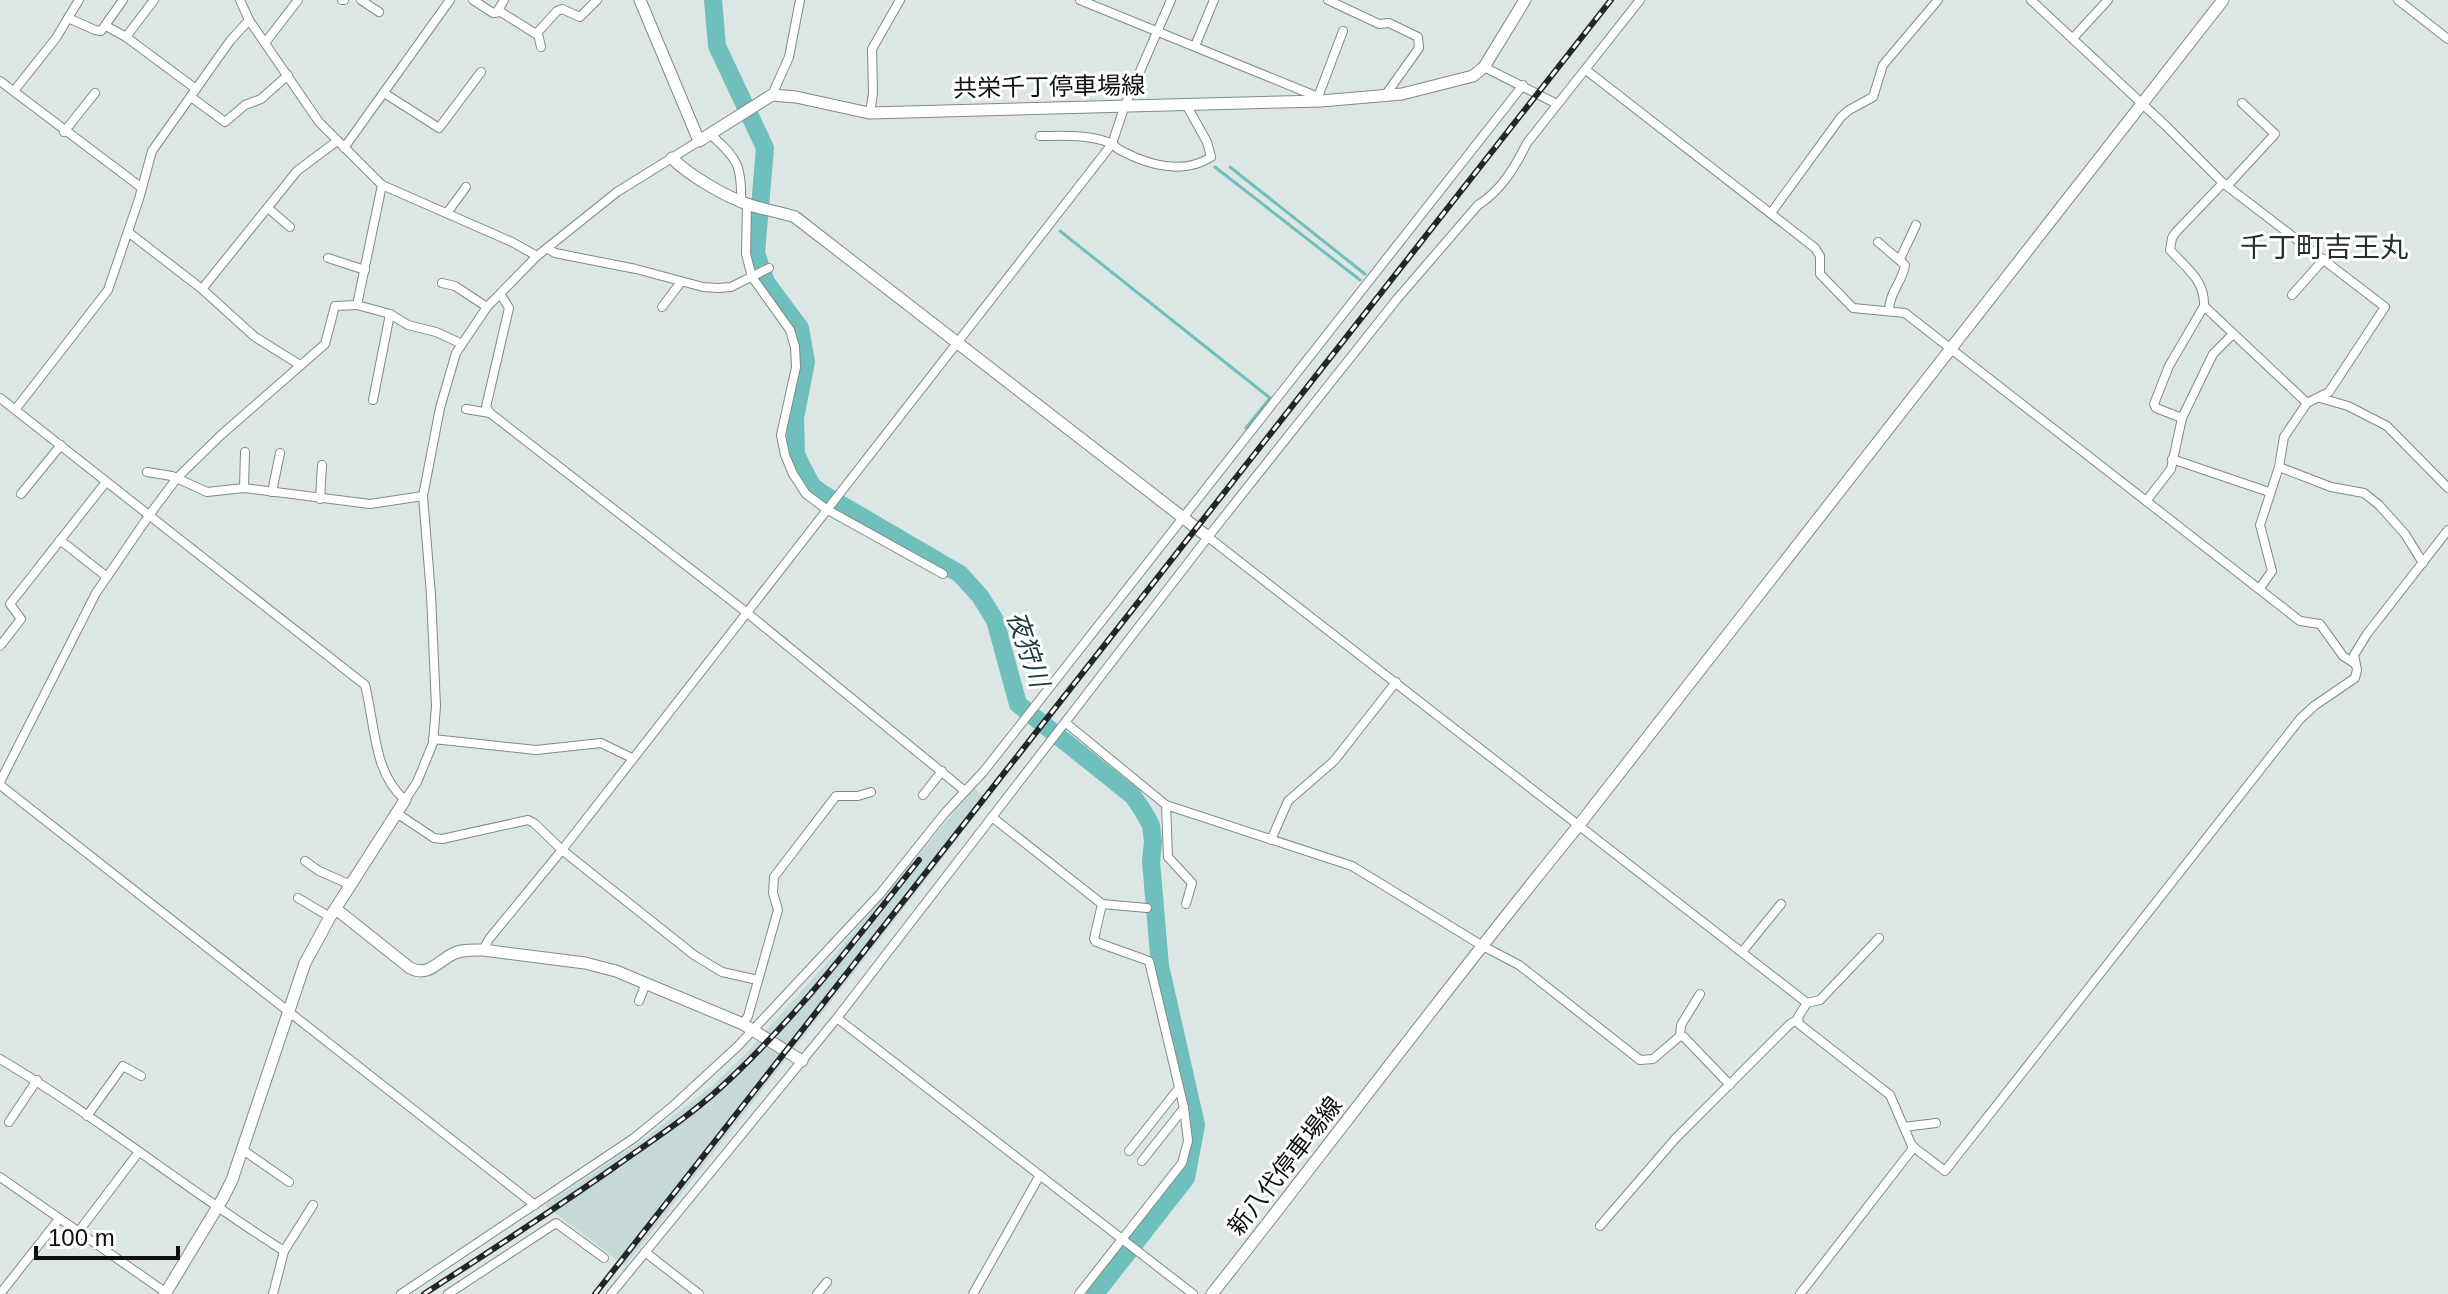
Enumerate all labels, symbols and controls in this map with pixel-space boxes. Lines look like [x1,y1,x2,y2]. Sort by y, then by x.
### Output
street label: 共栄千丁停車場線 [953,71,1145,102]
district label: 千丁町吉王丸 [2240,232,2408,263]
water label: 夜狩川 [1001,607,1056,694]
street label: 新八代停車場線 [1222,1091,1347,1240]
scale bar [36,1210,178,1260]
text: 100 m [48,1224,115,1251]

